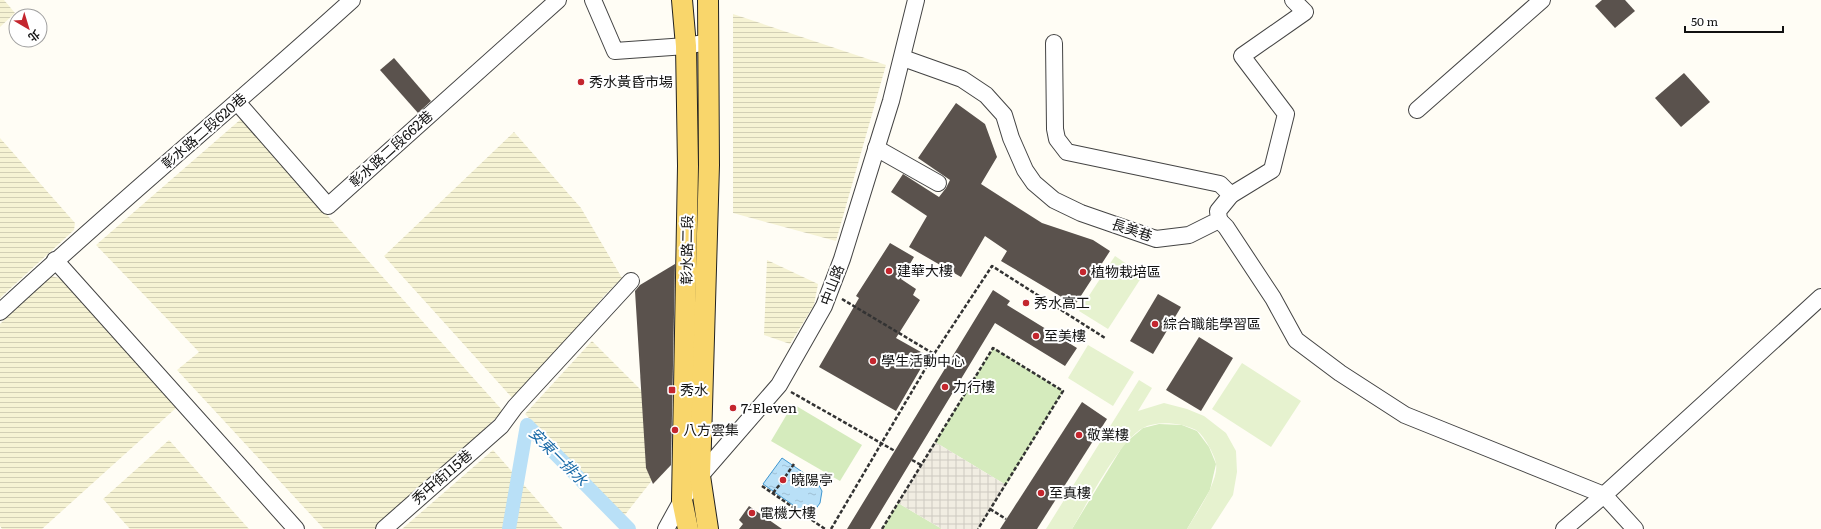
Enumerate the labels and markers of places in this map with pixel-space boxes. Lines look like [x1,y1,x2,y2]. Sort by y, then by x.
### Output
place label: 秀水黃昏市場 [589,71,673,91]
marker: 秀水黃昏市場 [576,77,586,87]
place label: 建華大樓 [897,260,953,280]
place label: 植物栽培區 [1091,261,1161,281]
marker: 建華大樓 [884,266,894,276]
marker: 植物栽培區 [1078,267,1088,277]
place label: 秀水高工 [1034,292,1090,312]
marker: 秀水高工 [1021,298,1031,308]
place label: 綜合職能學習區 [1163,313,1261,333]
marker: 綜合職能學習區 [1150,319,1160,329]
place label: 至美樓 [1044,325,1086,345]
marker: 至美樓 [1031,331,1041,341]
place label: 學生活動中心 [881,350,965,370]
marker: 學生活動中心 [868,356,878,366]
place label: 力行樓 [953,376,995,396]
place label: 秀水 [680,379,708,399]
marker: 力行樓 [940,382,950,392]
marker: 秀水 [667,385,677,395]
place label: 7-Eleven [741,397,797,417]
marker: 7-Eleven [728,403,738,413]
place label: 八方雲集 [683,419,739,439]
place label: 敬業樓 [1087,424,1129,444]
marker: 八方雲集 [670,425,680,435]
marker: 敬業樓 [1074,430,1084,440]
place label: 曉陽亭 [791,469,833,489]
marker: 曉陽亭 [778,475,788,485]
place label: 至真樓 [1049,482,1091,502]
marker: 至真樓 [1036,488,1046,498]
place label: 電機大樓 [760,502,816,522]
marker: 電機大樓 [747,508,757,518]

